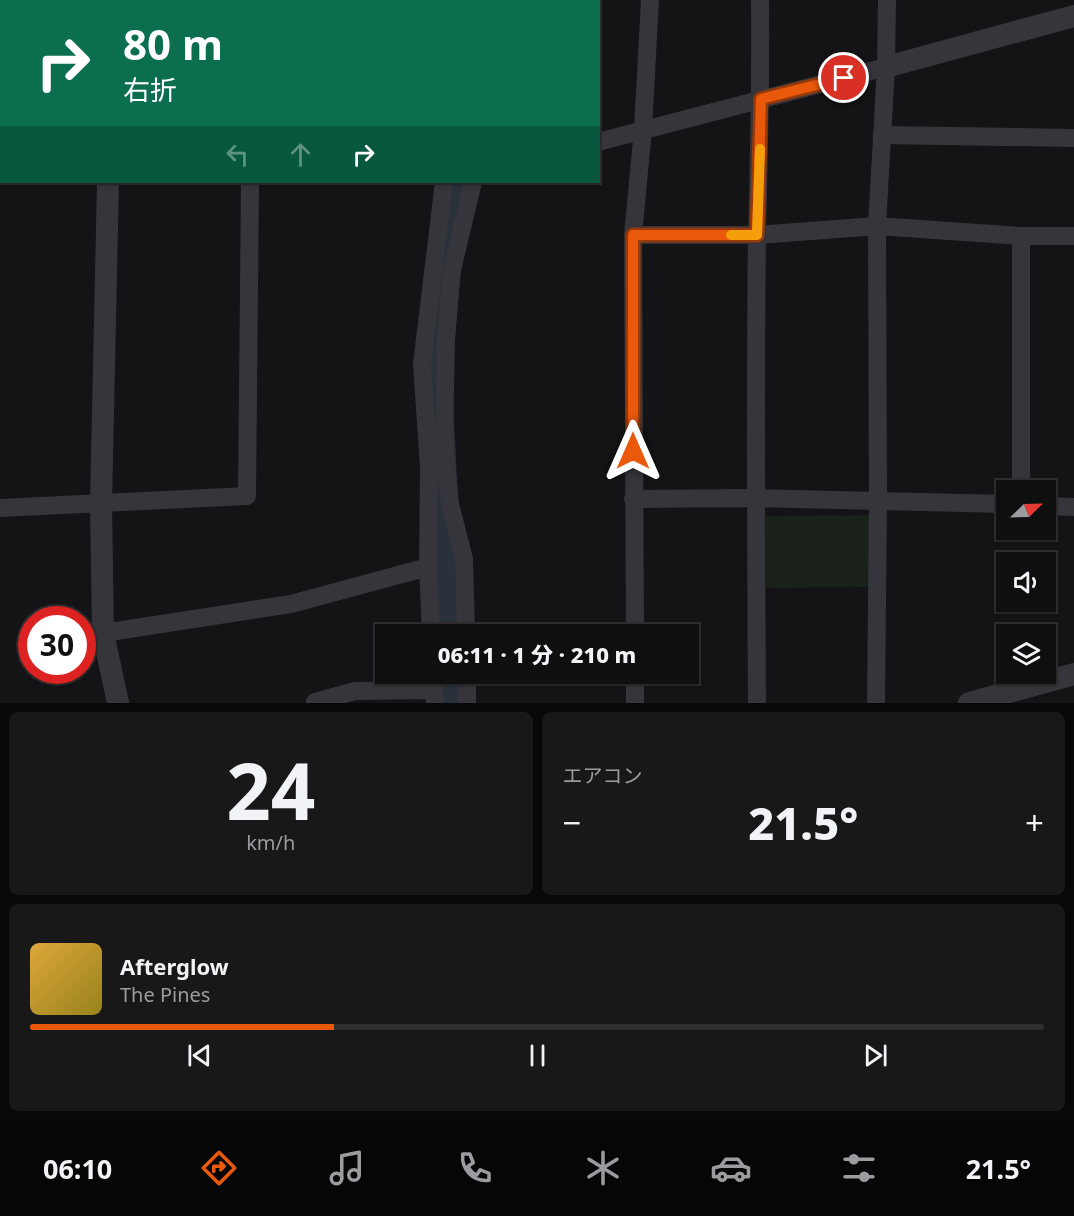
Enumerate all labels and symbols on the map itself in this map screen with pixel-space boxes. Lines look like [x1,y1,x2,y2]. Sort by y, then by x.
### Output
pin [818,52,869,103]
position arrow [601,419,665,483]
north arrow [996,480,1056,540]
speed limit sign: 30 [18,606,96,684]

